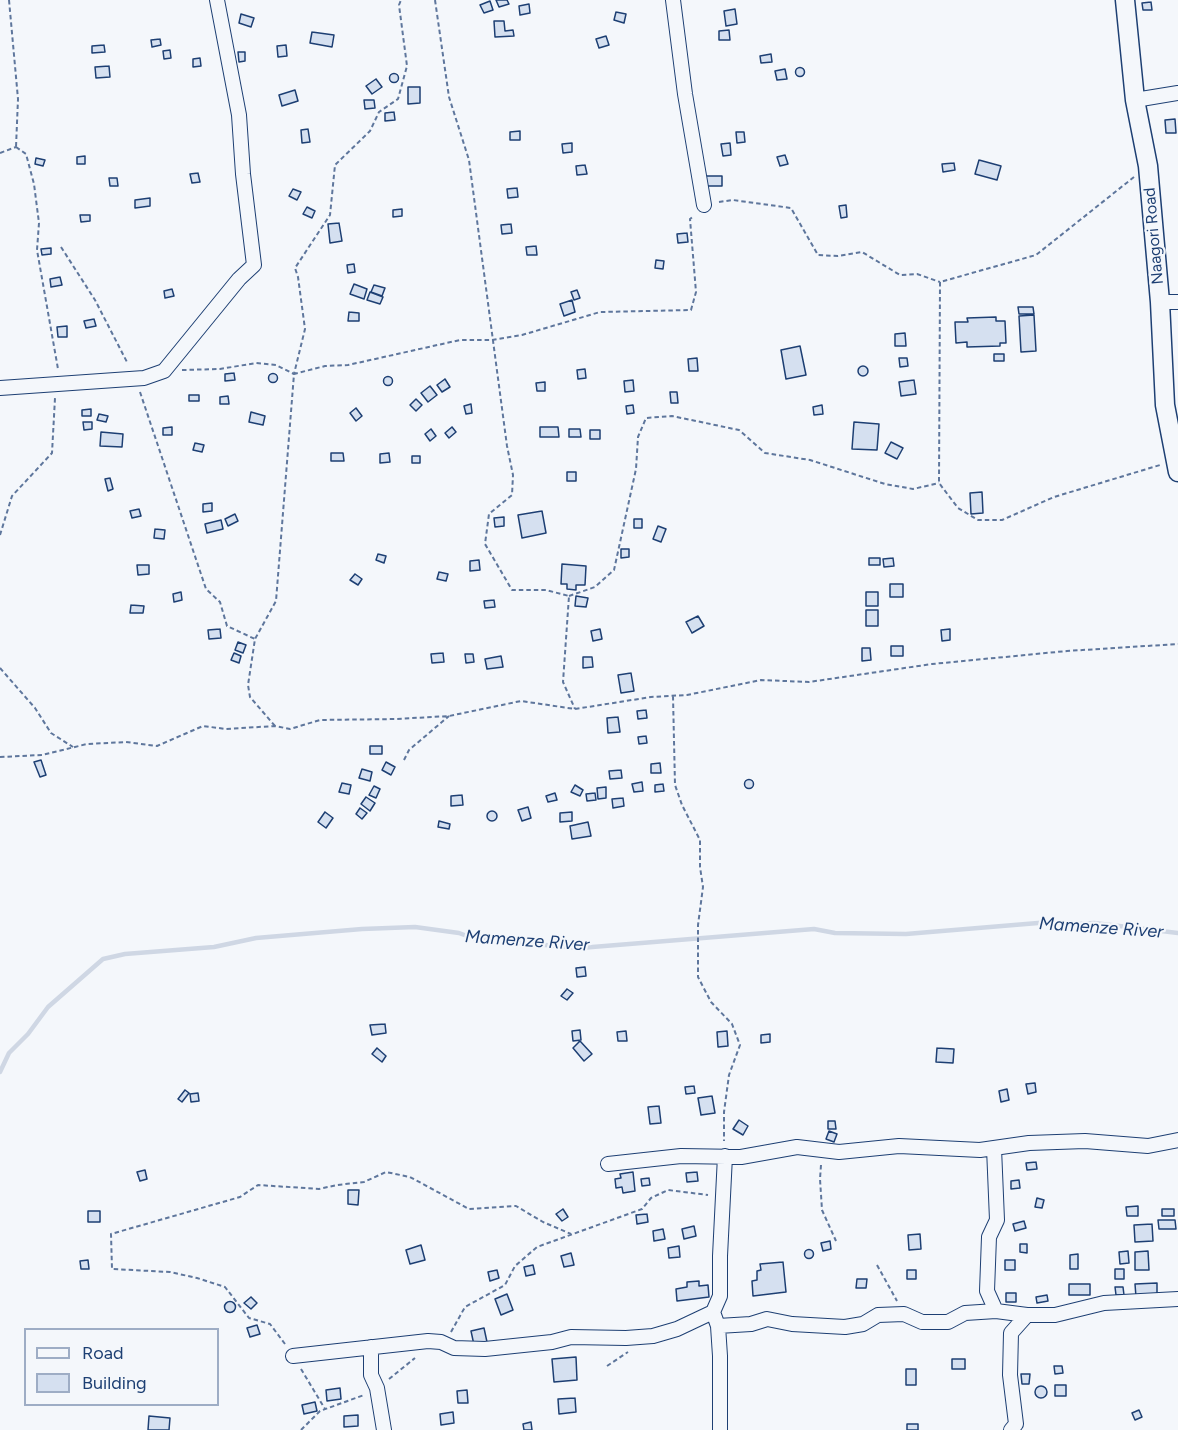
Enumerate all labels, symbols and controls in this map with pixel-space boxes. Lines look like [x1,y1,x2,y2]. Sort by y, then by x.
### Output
street label: Naagori Road [1140,187,1168,285]
water label: Mamenze River [1038,913,1164,943]
water label: Mamenze River [464,926,590,956]
legend [24,1328,219,1406]
text: Road [82,1342,123,1364]
text: Building [82,1372,147,1394]

